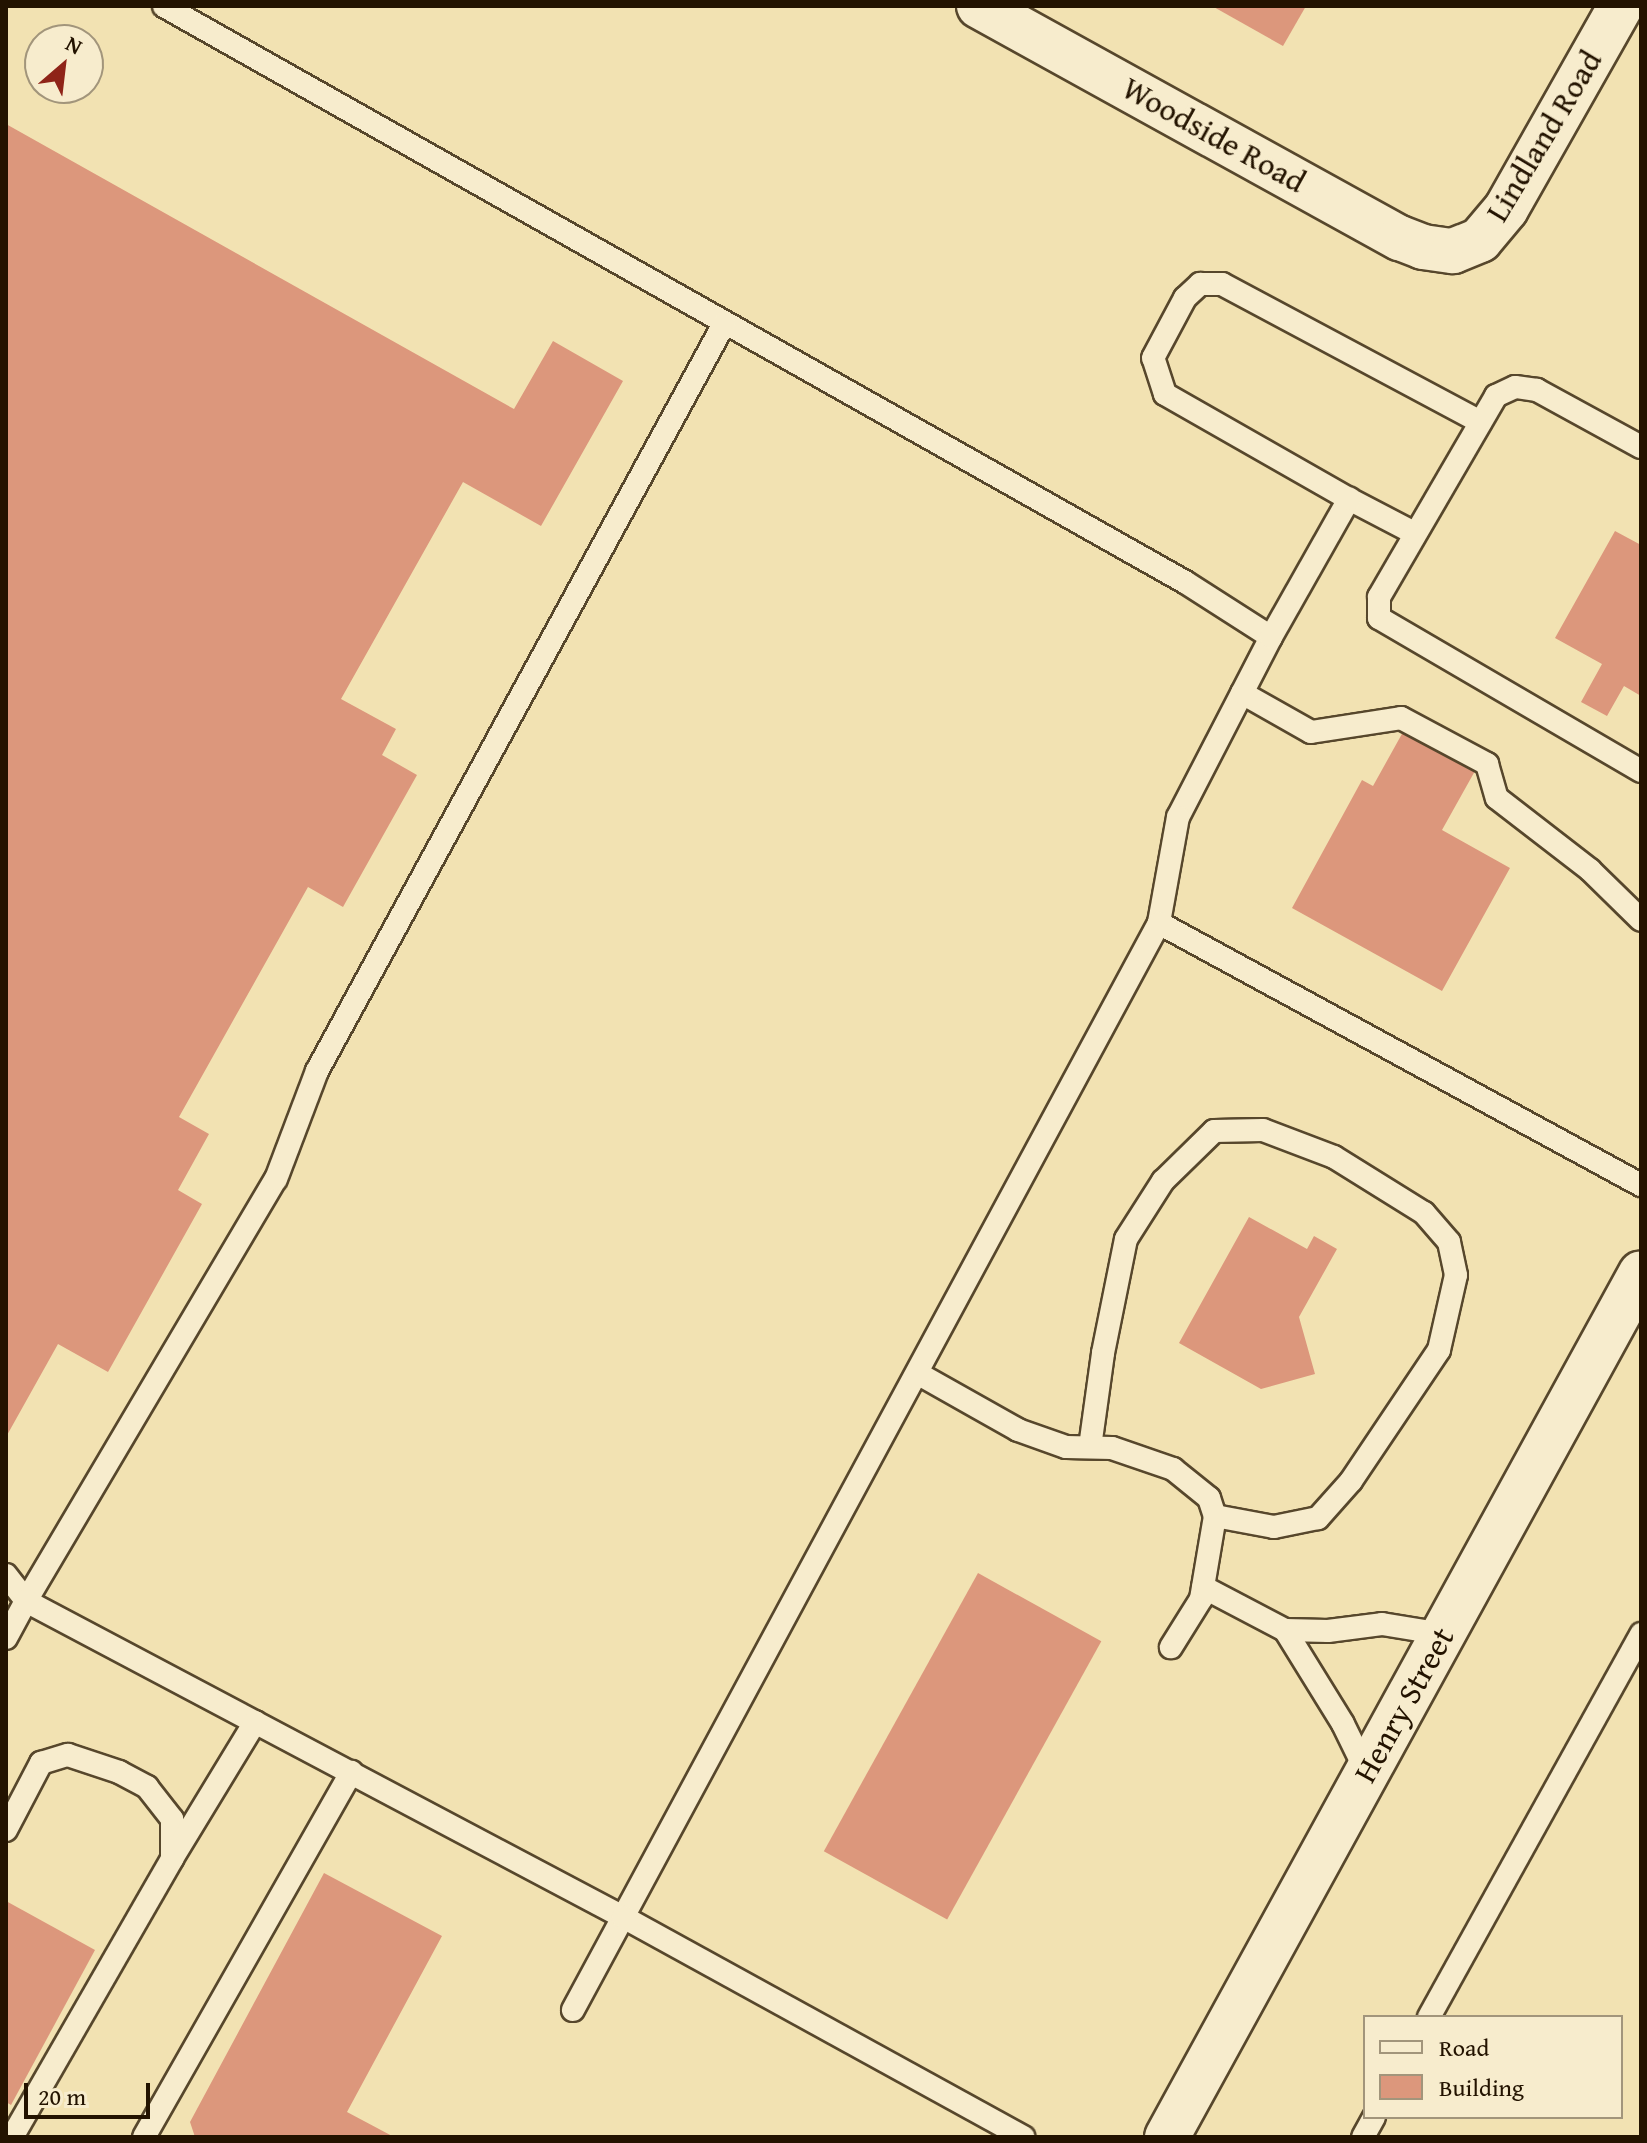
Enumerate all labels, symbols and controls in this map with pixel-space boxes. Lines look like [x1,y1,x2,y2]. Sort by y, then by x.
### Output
north arrow [24,24,104,104]
text: N [60,27,88,62]
street label: Lindland Road [1478,43,1610,229]
street label: Woodside Road [1116,69,1312,201]
street label: Henry Street [1346,1621,1462,1789]
legend [1363,2015,1623,2119]
text: Road [1439,2030,1489,2065]
scale bar [28,2067,154,2117]
text: Building [1439,2070,1524,2105]
text: 20 m [38,2079,86,2114]

